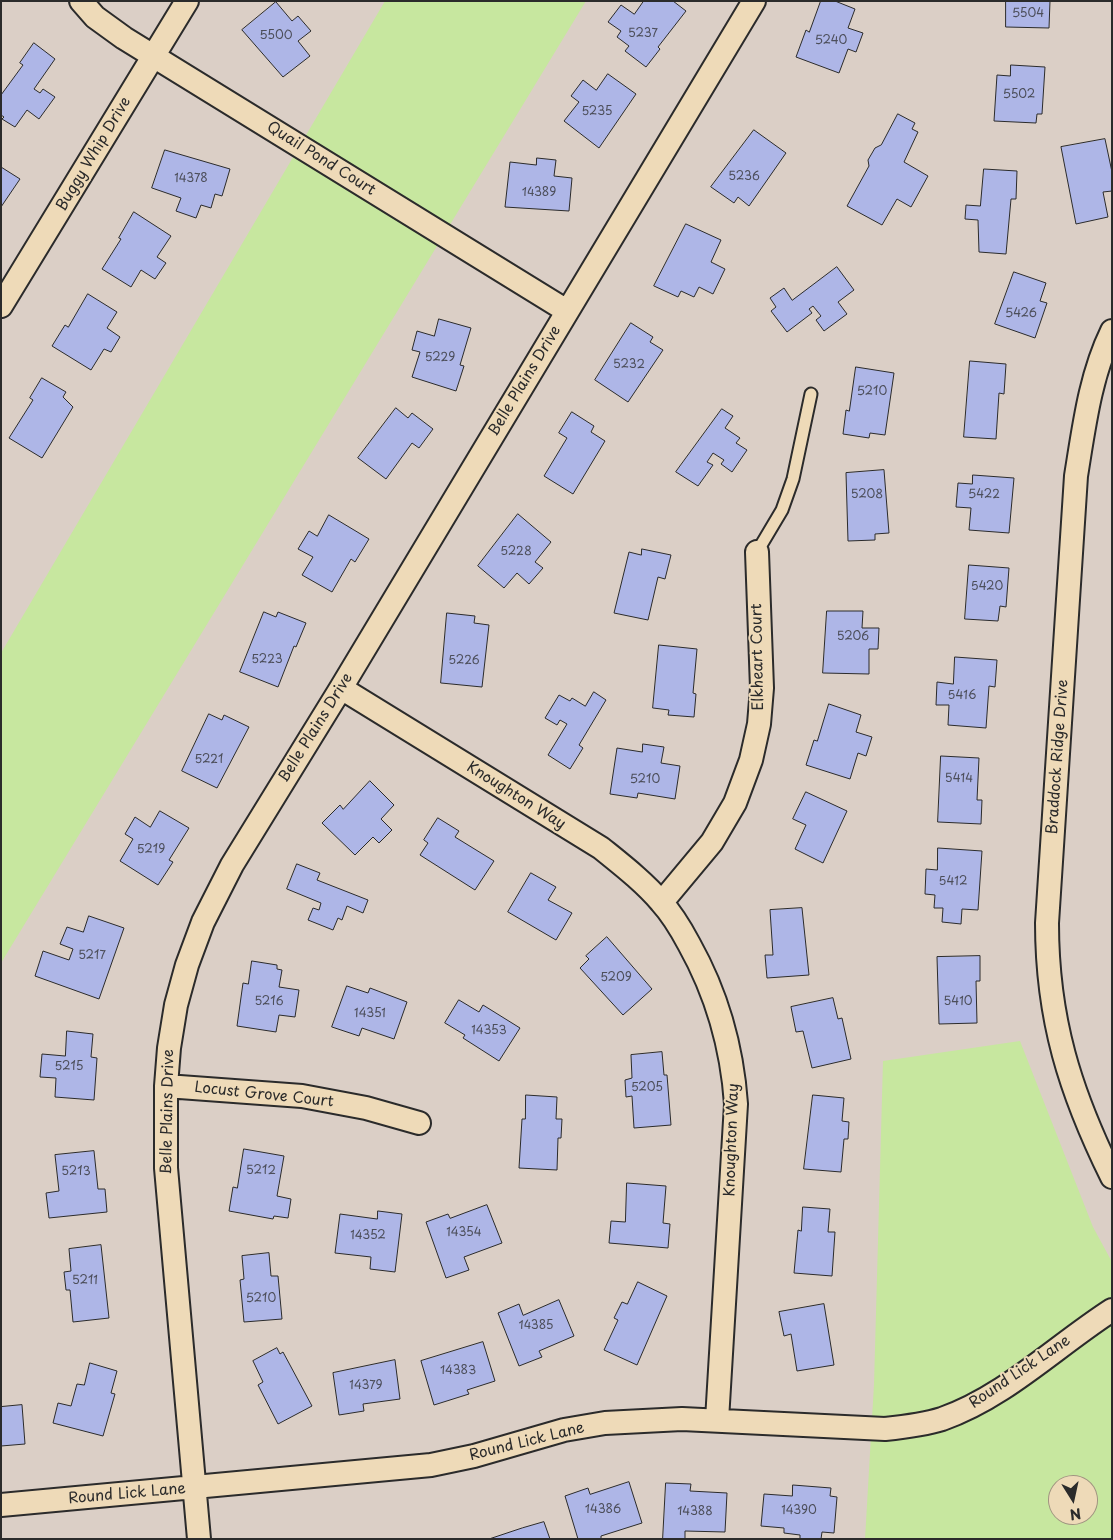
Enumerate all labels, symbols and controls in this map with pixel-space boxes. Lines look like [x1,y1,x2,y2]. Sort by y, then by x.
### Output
house number: 5504 [1012,7,1044,21]
house number: 5237 [628,27,658,41]
house number: 5500 [260,29,292,43]
house number: 5240 [815,34,847,48]
house number: 5502 [1003,88,1035,102]
street label: Buggy Whip Drive [53,94,135,214]
house number: 5235 [581,105,613,119]
street label: Quail Pond Court [263,118,379,200]
house number: 5236 [728,170,760,184]
house number: 14378 [174,172,208,186]
house number: 14389 [522,186,556,200]
house number: 5426 [1005,307,1037,321]
street label: Belle Plains Drive [485,323,565,439]
house number: 5229 [425,351,455,365]
house number: 5232 [613,358,645,372]
house number: 5210 [857,385,887,399]
house number: 5208 [851,488,883,502]
house number: 5422 [968,488,1000,502]
house number: 5228 [500,545,532,559]
house number: 5420 [971,580,1003,594]
street label: Elkheart Court [748,603,768,711]
house number: 5206 [837,630,869,644]
house number: 5223 [251,653,283,667]
house number: 5226 [448,654,480,668]
street label: Belle Plains Drive [275,670,357,786]
street label: Braddock Ridge Drive [1044,679,1072,835]
house number: 5416 [948,689,976,703]
house number: 5221 [195,753,223,767]
street label: Knoughton Way [463,758,569,834]
house number: 5414 [945,772,973,786]
house number: 5210 [630,773,660,787]
house number: 5219 [137,843,165,857]
house number: 5412 [939,875,967,889]
house number: 5217 [78,949,106,963]
house number: 5209 [600,971,632,985]
house number: 5216 [254,995,284,1009]
house number: 5410 [943,995,973,1009]
house number: 14351 [354,1007,386,1021]
house number: 14353 [471,1024,507,1038]
street label: Belle Plains Drive [158,1049,178,1175]
house number: 5215 [55,1060,83,1074]
street label: Locust Grove Court [194,1079,334,1111]
house number: 5205 [631,1081,663,1095]
street label: Knoughton Way [721,1083,743,1197]
house number: 5212 [246,1164,276,1178]
house number: 5213 [61,1165,91,1179]
house number: 14354 [446,1226,482,1240]
house number: 14352 [350,1229,386,1243]
house number: 5211 [72,1274,98,1288]
house number: 5210 [246,1292,276,1306]
house number: 14385 [519,1319,553,1333]
street label: Round Lick Lane [966,1332,1074,1412]
house number: 14383 [440,1364,476,1378]
house number: 14379 [349,1379,383,1393]
street label: Round Lick Lane [468,1419,586,1465]
north arrow [1048,1475,1098,1525]
street label: Round Lick Lane [67,1480,187,1508]
house number: 14386 [585,1503,621,1517]
text: N [1068,1503,1083,1526]
house number: 14390 [781,1504,817,1518]
house number: 14388 [677,1505,713,1519]

